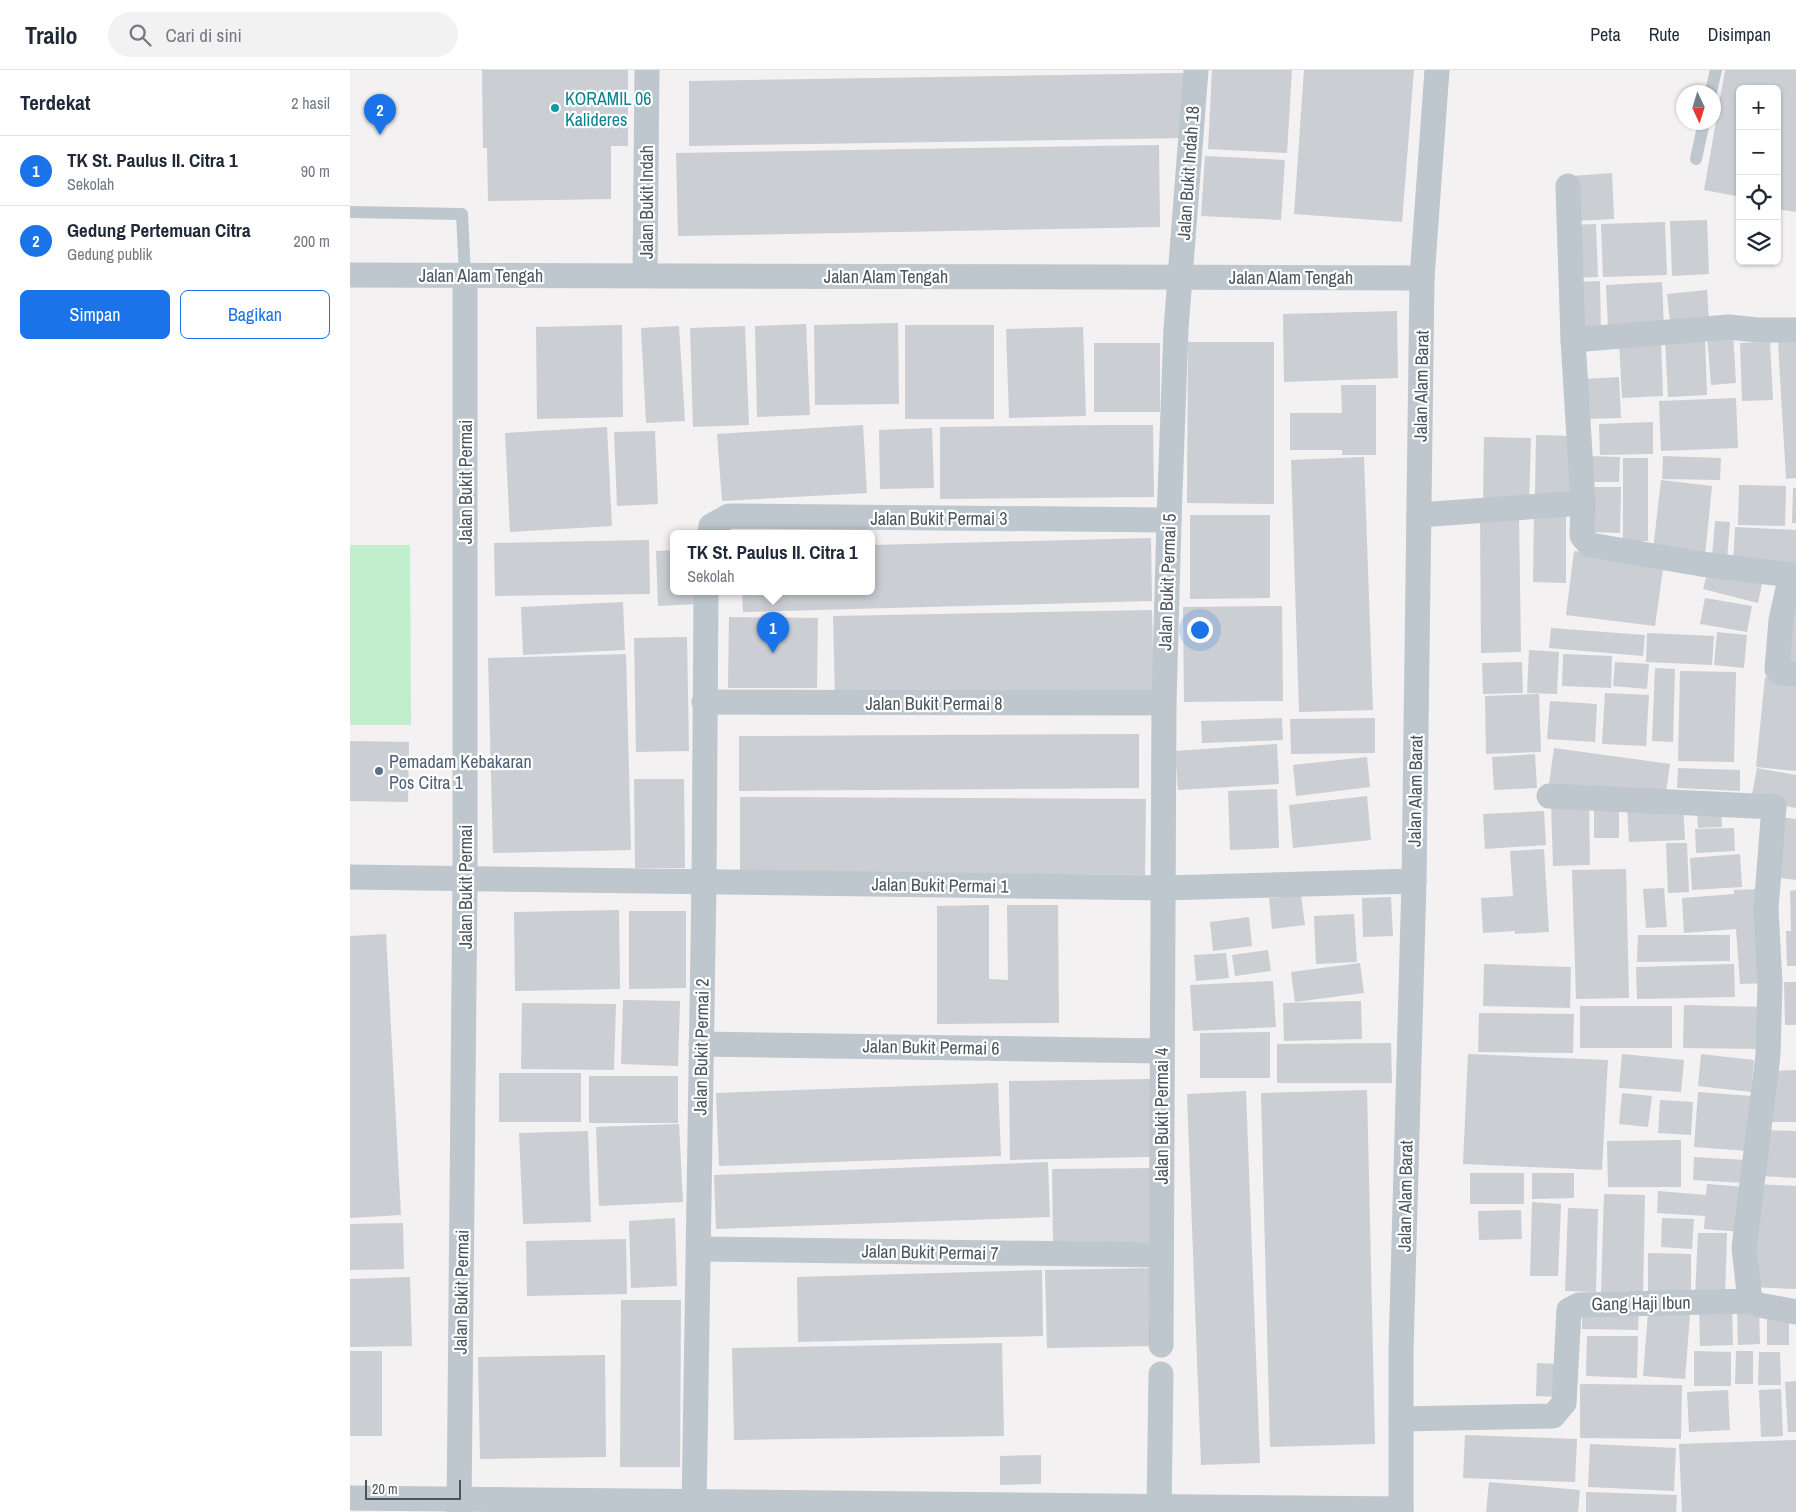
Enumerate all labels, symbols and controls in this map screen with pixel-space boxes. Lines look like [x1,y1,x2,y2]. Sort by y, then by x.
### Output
search box [108,12,458,57]
text: Trailo [25,19,78,51]
icon: search [126,21,154,49]
text: Cari di sini [166,22,242,48]
text: Peta [1590,22,1621,47]
text: Rute [1649,22,1680,47]
text: Disimpan [1708,22,1771,47]
north arrow [1676,85,1721,130]
map controls [1736,85,1781,265]
button: + [1736,85,1781,130]
place label: KORAMIL 06 Kalideres [565,86,651,132]
text: Terdekat [20,88,91,117]
text: 2 hasil [291,92,330,114]
pin: 2 [364,94,396,135]
marker: KORAMIL 06 Kalideres [549,102,561,114]
street label: Jalan Bukit Indah 18 [1171,105,1205,241]
button: − [1736,130,1781,175]
street label: Jalan Bukit Indah [634,145,659,259]
text: TK St. Paulus II. Citra 1 [67,147,238,173]
text: 1 [32,160,40,182]
text: 90 m [301,160,330,182]
text: Sekolah [67,173,114,195]
button: locate [1736,175,1781,220]
text: Gedung Pertemuan Citra [67,217,251,243]
button: layers [1736,220,1781,265]
text: 2 [32,230,40,252]
text: 200 m [294,230,330,252]
text: Gedung publik [67,243,152,265]
street label: Jalan Alam Tengah [419,263,543,288]
street label: Jalan Alam Tengah [824,264,948,289]
street label: Jalan Alam Tengah [1229,265,1353,290]
button: Simpan [20,290,170,339]
button: Bagikan [180,290,330,339]
street label: Jalan Alam Barat [1408,330,1434,442]
street label: Jalan Bukit Permai [453,420,478,544]
street label: Jalan Bukit Permai 3 [870,506,1008,531]
street label: Jalan Bukit Permai 5 [1152,513,1182,651]
popup [670,530,875,595]
text: TK St. Paulus II. Citra 1 [687,539,858,565]
text: Sekolah [687,565,735,587]
pin: 1 [757,612,789,653]
your location [1187,617,1213,643]
street label: Jalan Bukit Permai 8 [865,691,1003,716]
street label: Jalan Alam Barat [1402,735,1428,847]
place label: Pemadam Kebakaran Pos Citra 1 [389,749,532,795]
marker: Pemadam Kebakaran Pos Citra 1 [373,765,385,777]
street label: Jalan Bukit Permai [453,825,478,949]
street label: Jalan Bukit Permai 1 [871,871,1010,899]
street label: Jalan Bukit Permai 2 [687,978,715,1116]
street label: Jalan Bukit Permai 6 [862,1033,1000,1061]
street label: Jalan Bukit Permai 4 [1149,1047,1174,1185]
street label: Jalan Alam Barat [1392,1140,1418,1252]
street label: Jalan Bukit Permai [447,1229,475,1355]
street label: Jalan Bukit Permai 7 [861,1238,999,1266]
street label: Gang Haji Ibun [1591,1290,1691,1316]
scale bar [365,1477,461,1500]
text: 20 m [372,1480,398,1498]

